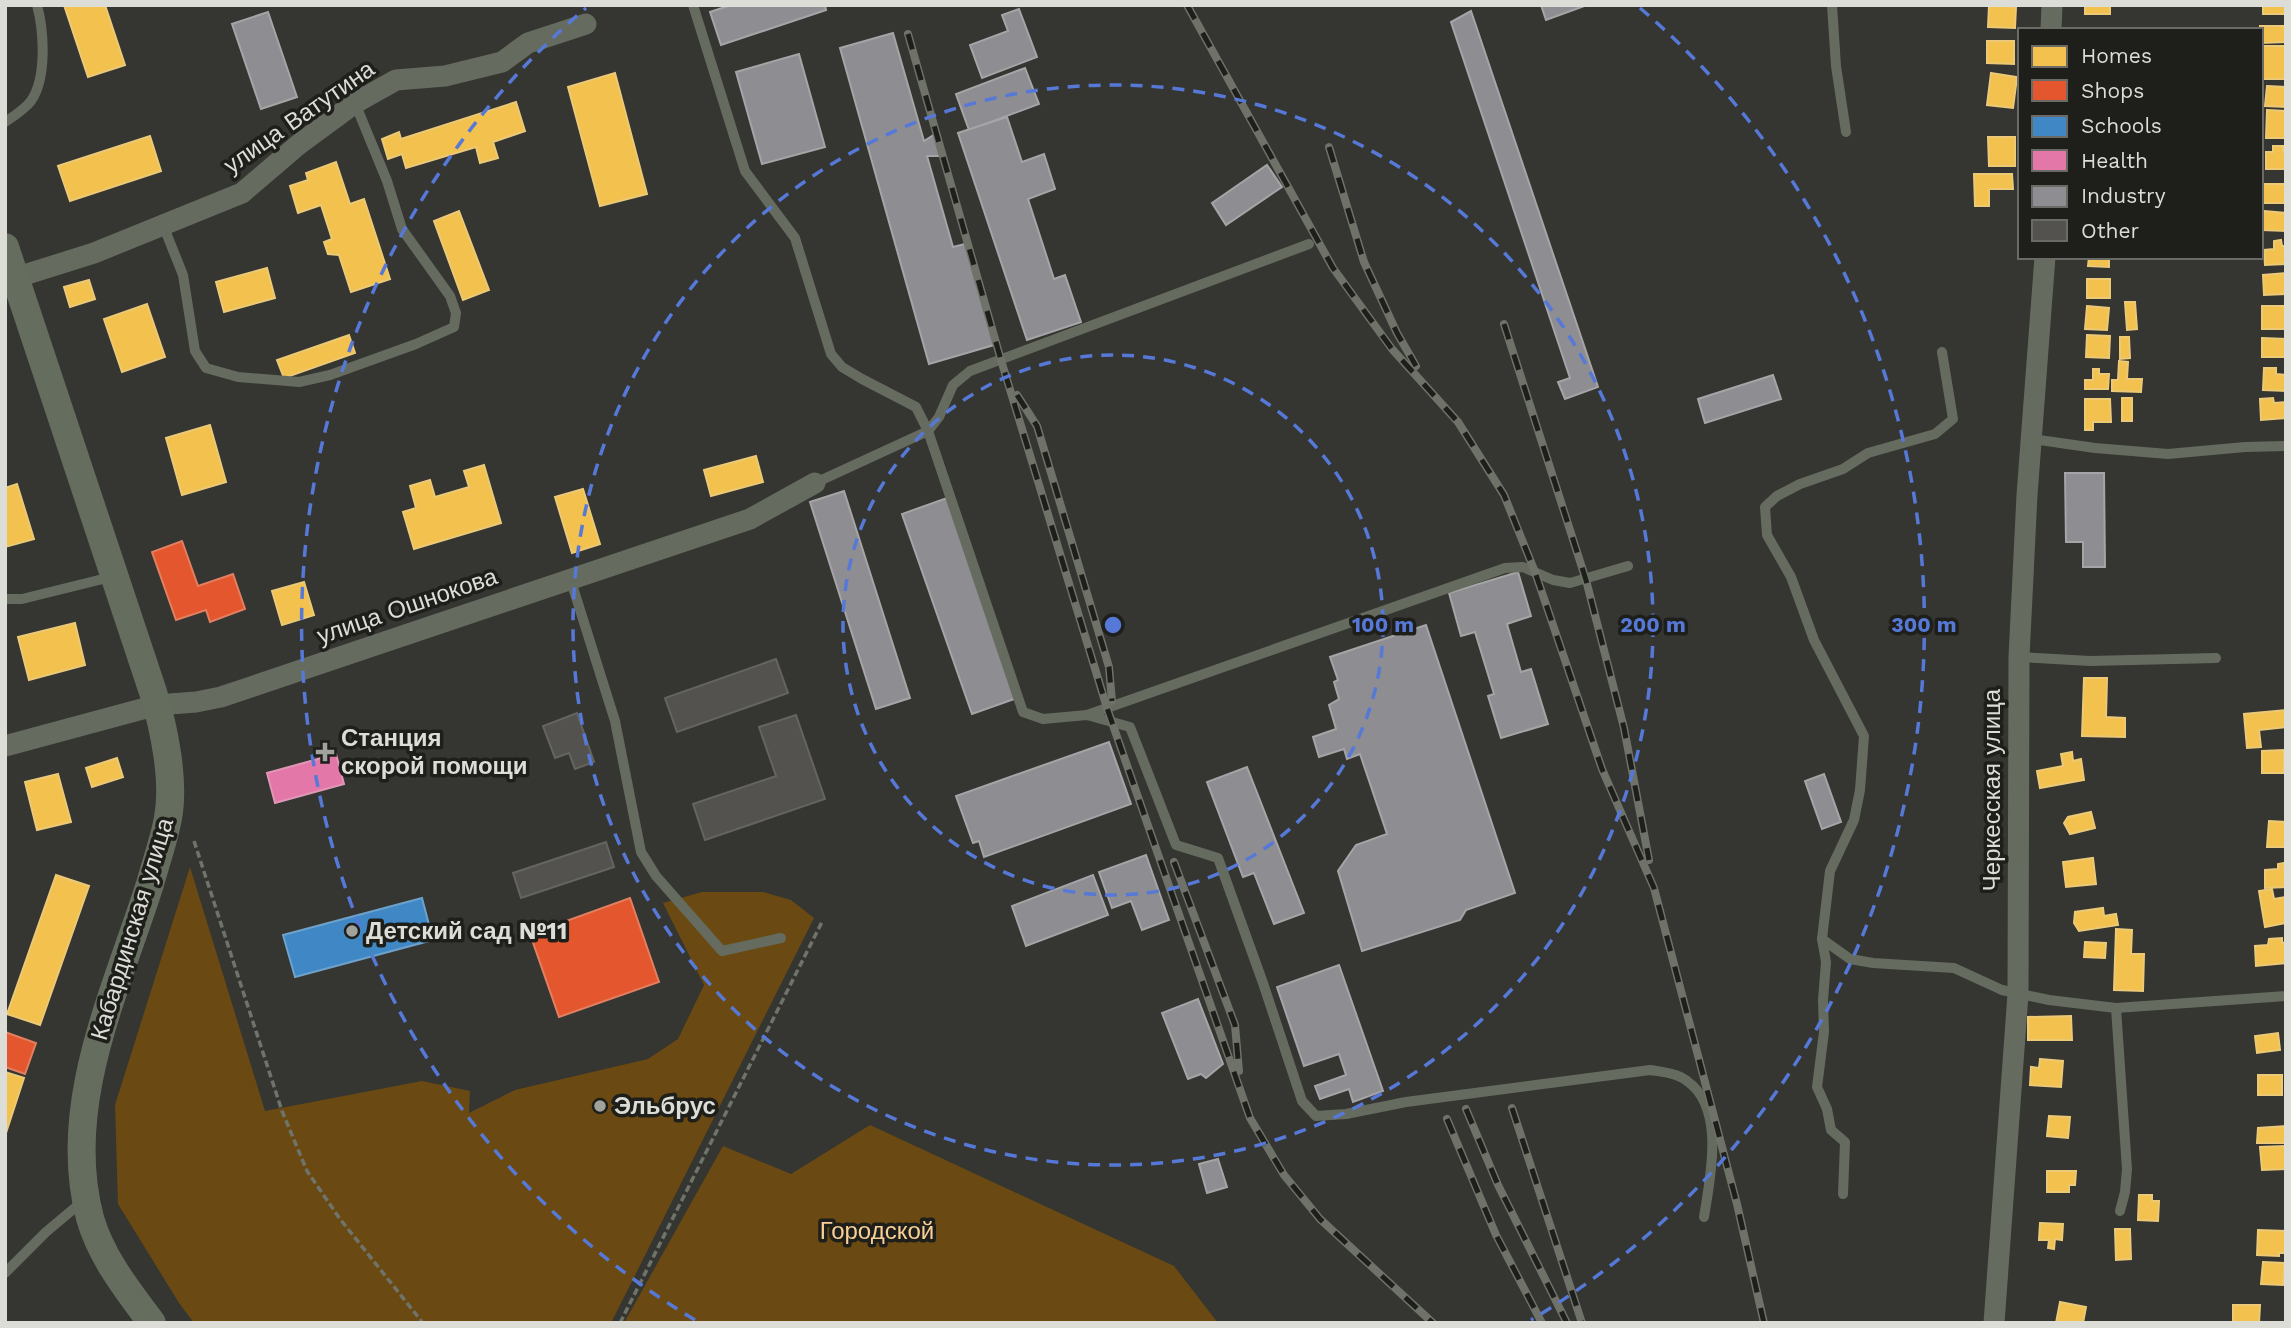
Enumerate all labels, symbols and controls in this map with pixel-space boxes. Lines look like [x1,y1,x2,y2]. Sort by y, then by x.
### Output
legend [2018,28,2263,259]
text: Homes [2081,43,2152,68]
street label: улица Ватутина [218,54,380,179]
text: Shops [2081,78,2144,103]
text: Schools [2081,113,2162,138]
text: Health [2081,148,2148,173]
text: Industry [2081,183,2166,208]
text: Other [2081,218,2140,243]
street label: улица Ошнокова [313,562,501,650]
text: 100 m [1352,612,1414,637]
text: 200 m [1620,612,1686,637]
text: 300 m [1891,612,1957,637]
centre of rings [1101,613,1125,637]
street label: Черкесская улица [1978,688,2006,891]
place label: Станция скорой помощи [341,724,528,780]
marker: Станция скорой помощи [315,742,335,762]
street label: Кабардинская улица [85,814,179,1043]
place label: Детский сад №11 [366,917,567,945]
marker: Детский сад №11 [344,923,360,939]
place label: Эльбрус [614,1092,716,1120]
marker: Эльбрус [592,1098,608,1114]
park label: Городской [820,1217,934,1245]

